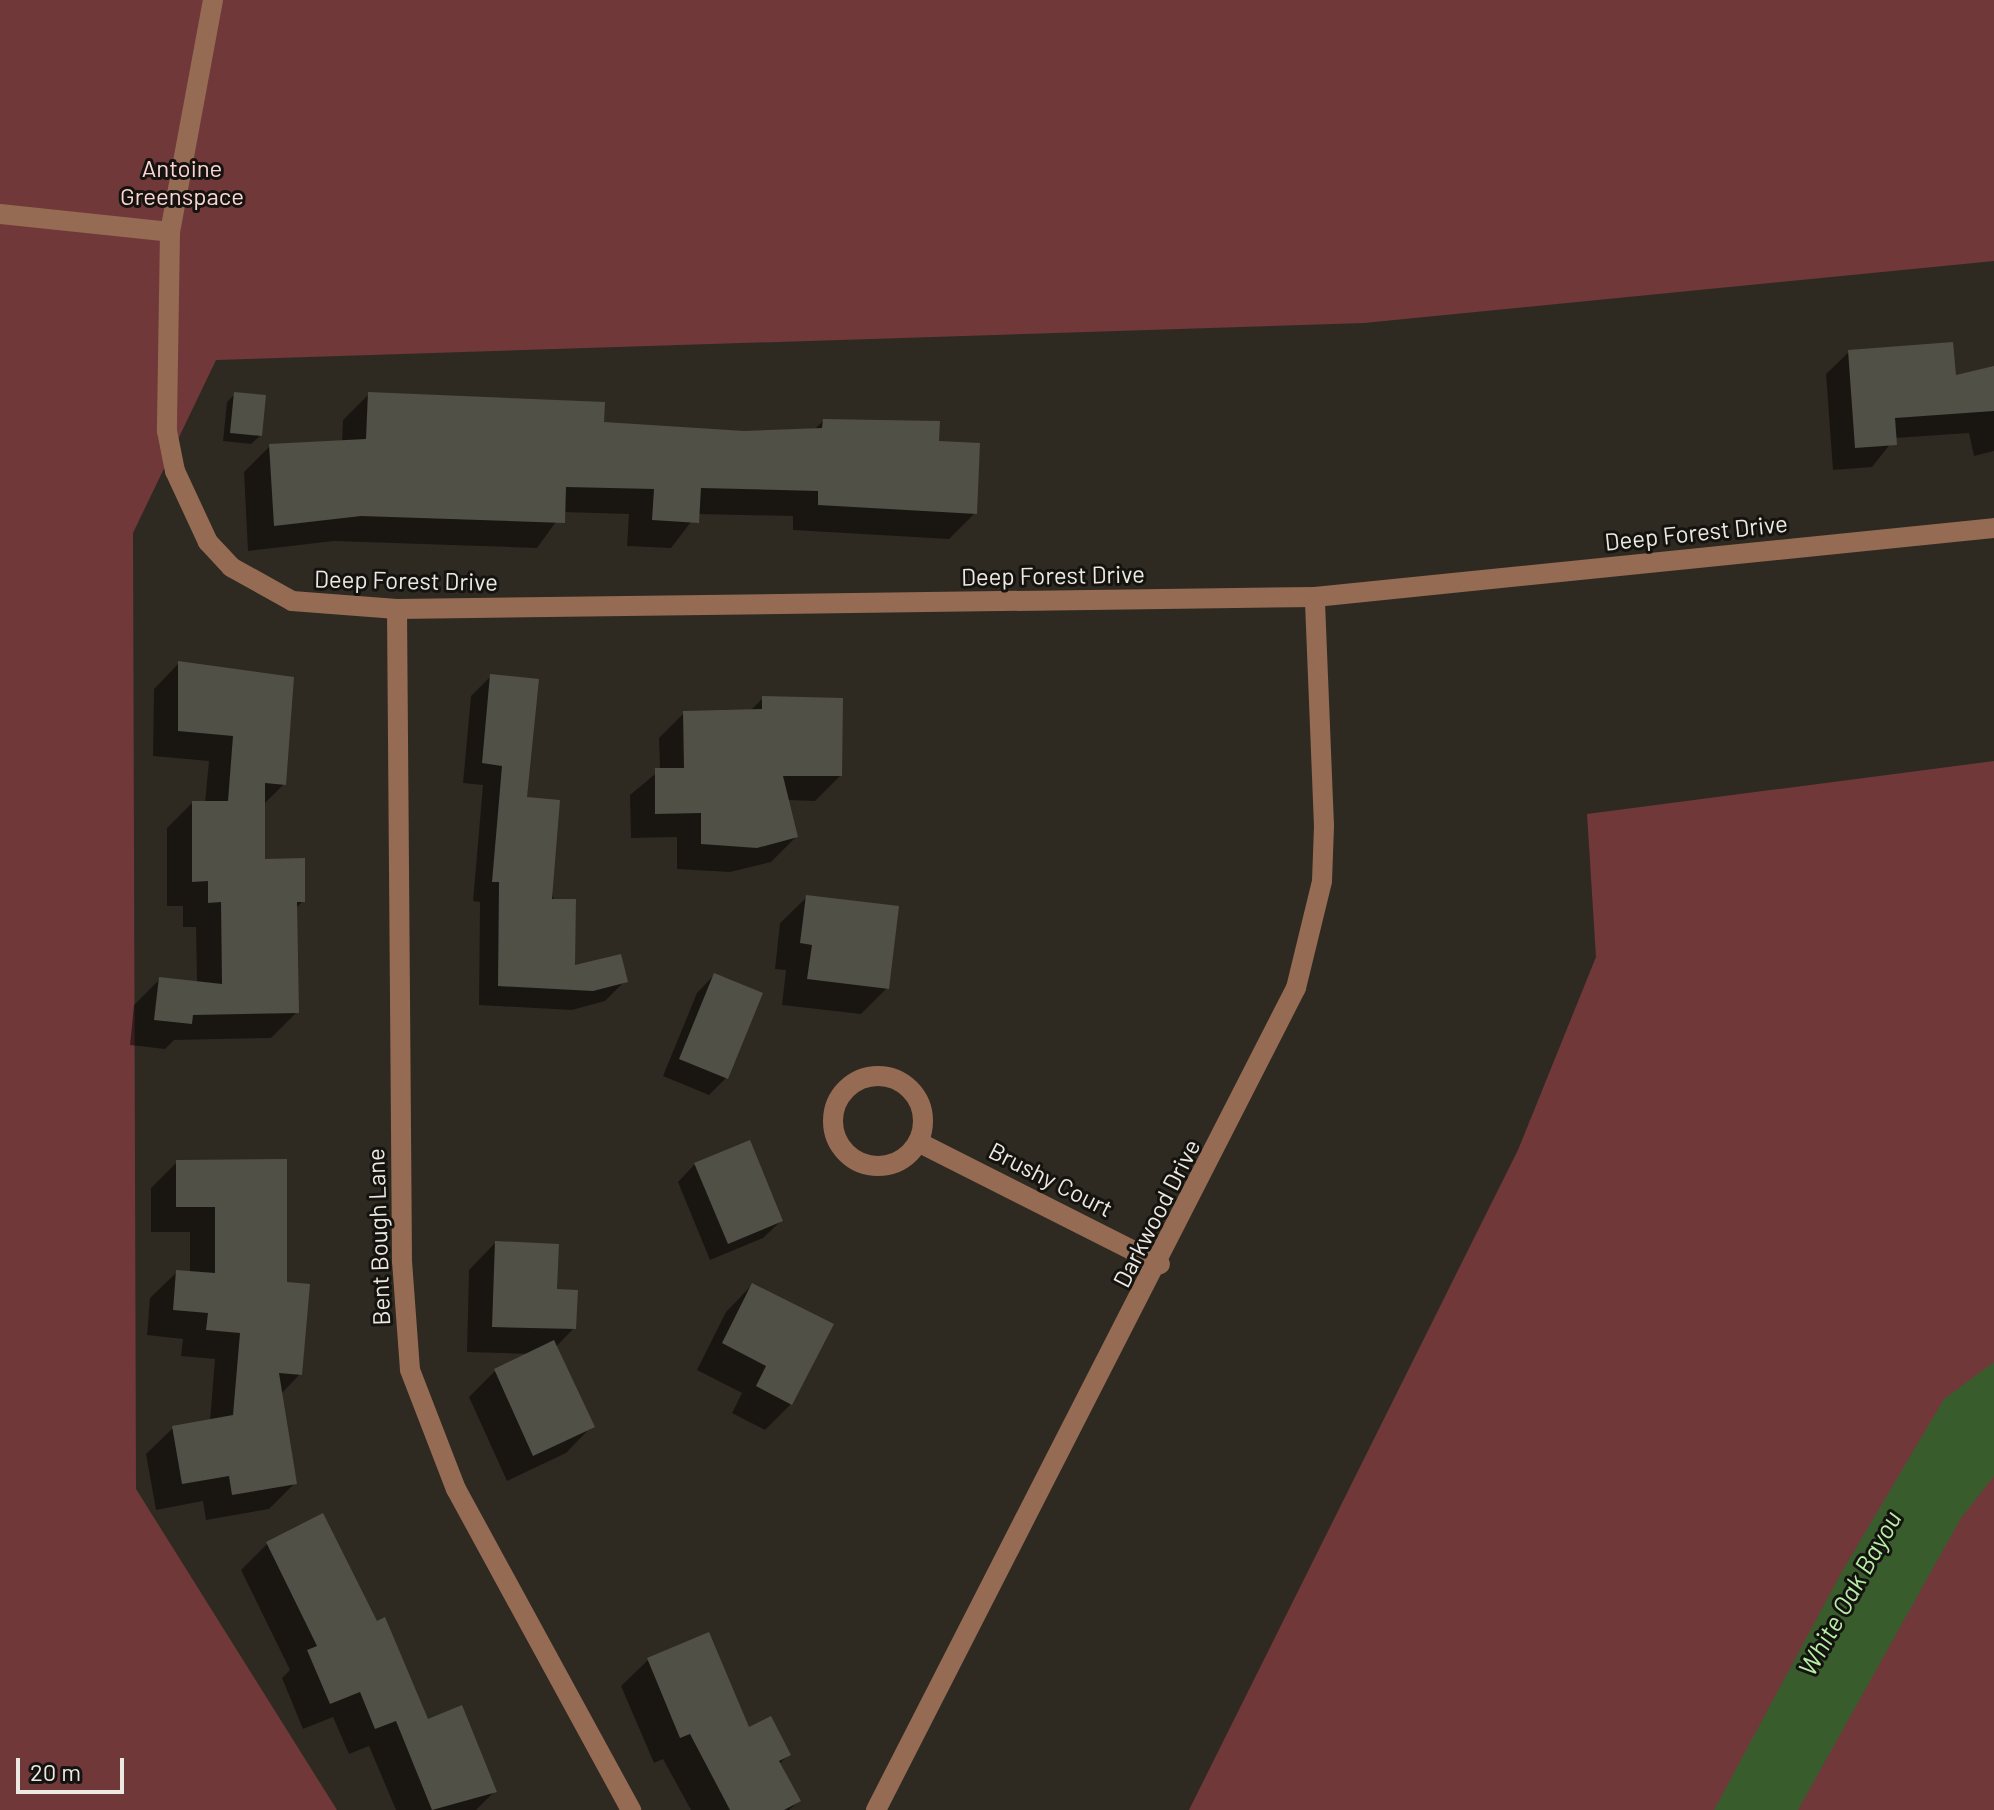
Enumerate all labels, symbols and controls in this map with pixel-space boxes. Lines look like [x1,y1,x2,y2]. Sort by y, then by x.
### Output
park label: Antoine Greenspace [120,154,244,210]
street label: Deep Forest Drive [1603,508,1789,556]
street label: Deep Forest Drive [961,559,1145,591]
street label: Deep Forest Drive [314,564,498,596]
street label: Darkwood Drive [1106,1134,1206,1292]
street label: Brushy Court [984,1136,1118,1222]
street label: Bent Bough Lane [361,1148,395,1326]
water label: White Oak Bayou [1791,1505,1907,1681]
scale bar [20,1742,128,1792]
text: 20 m [30,1757,81,1786]

